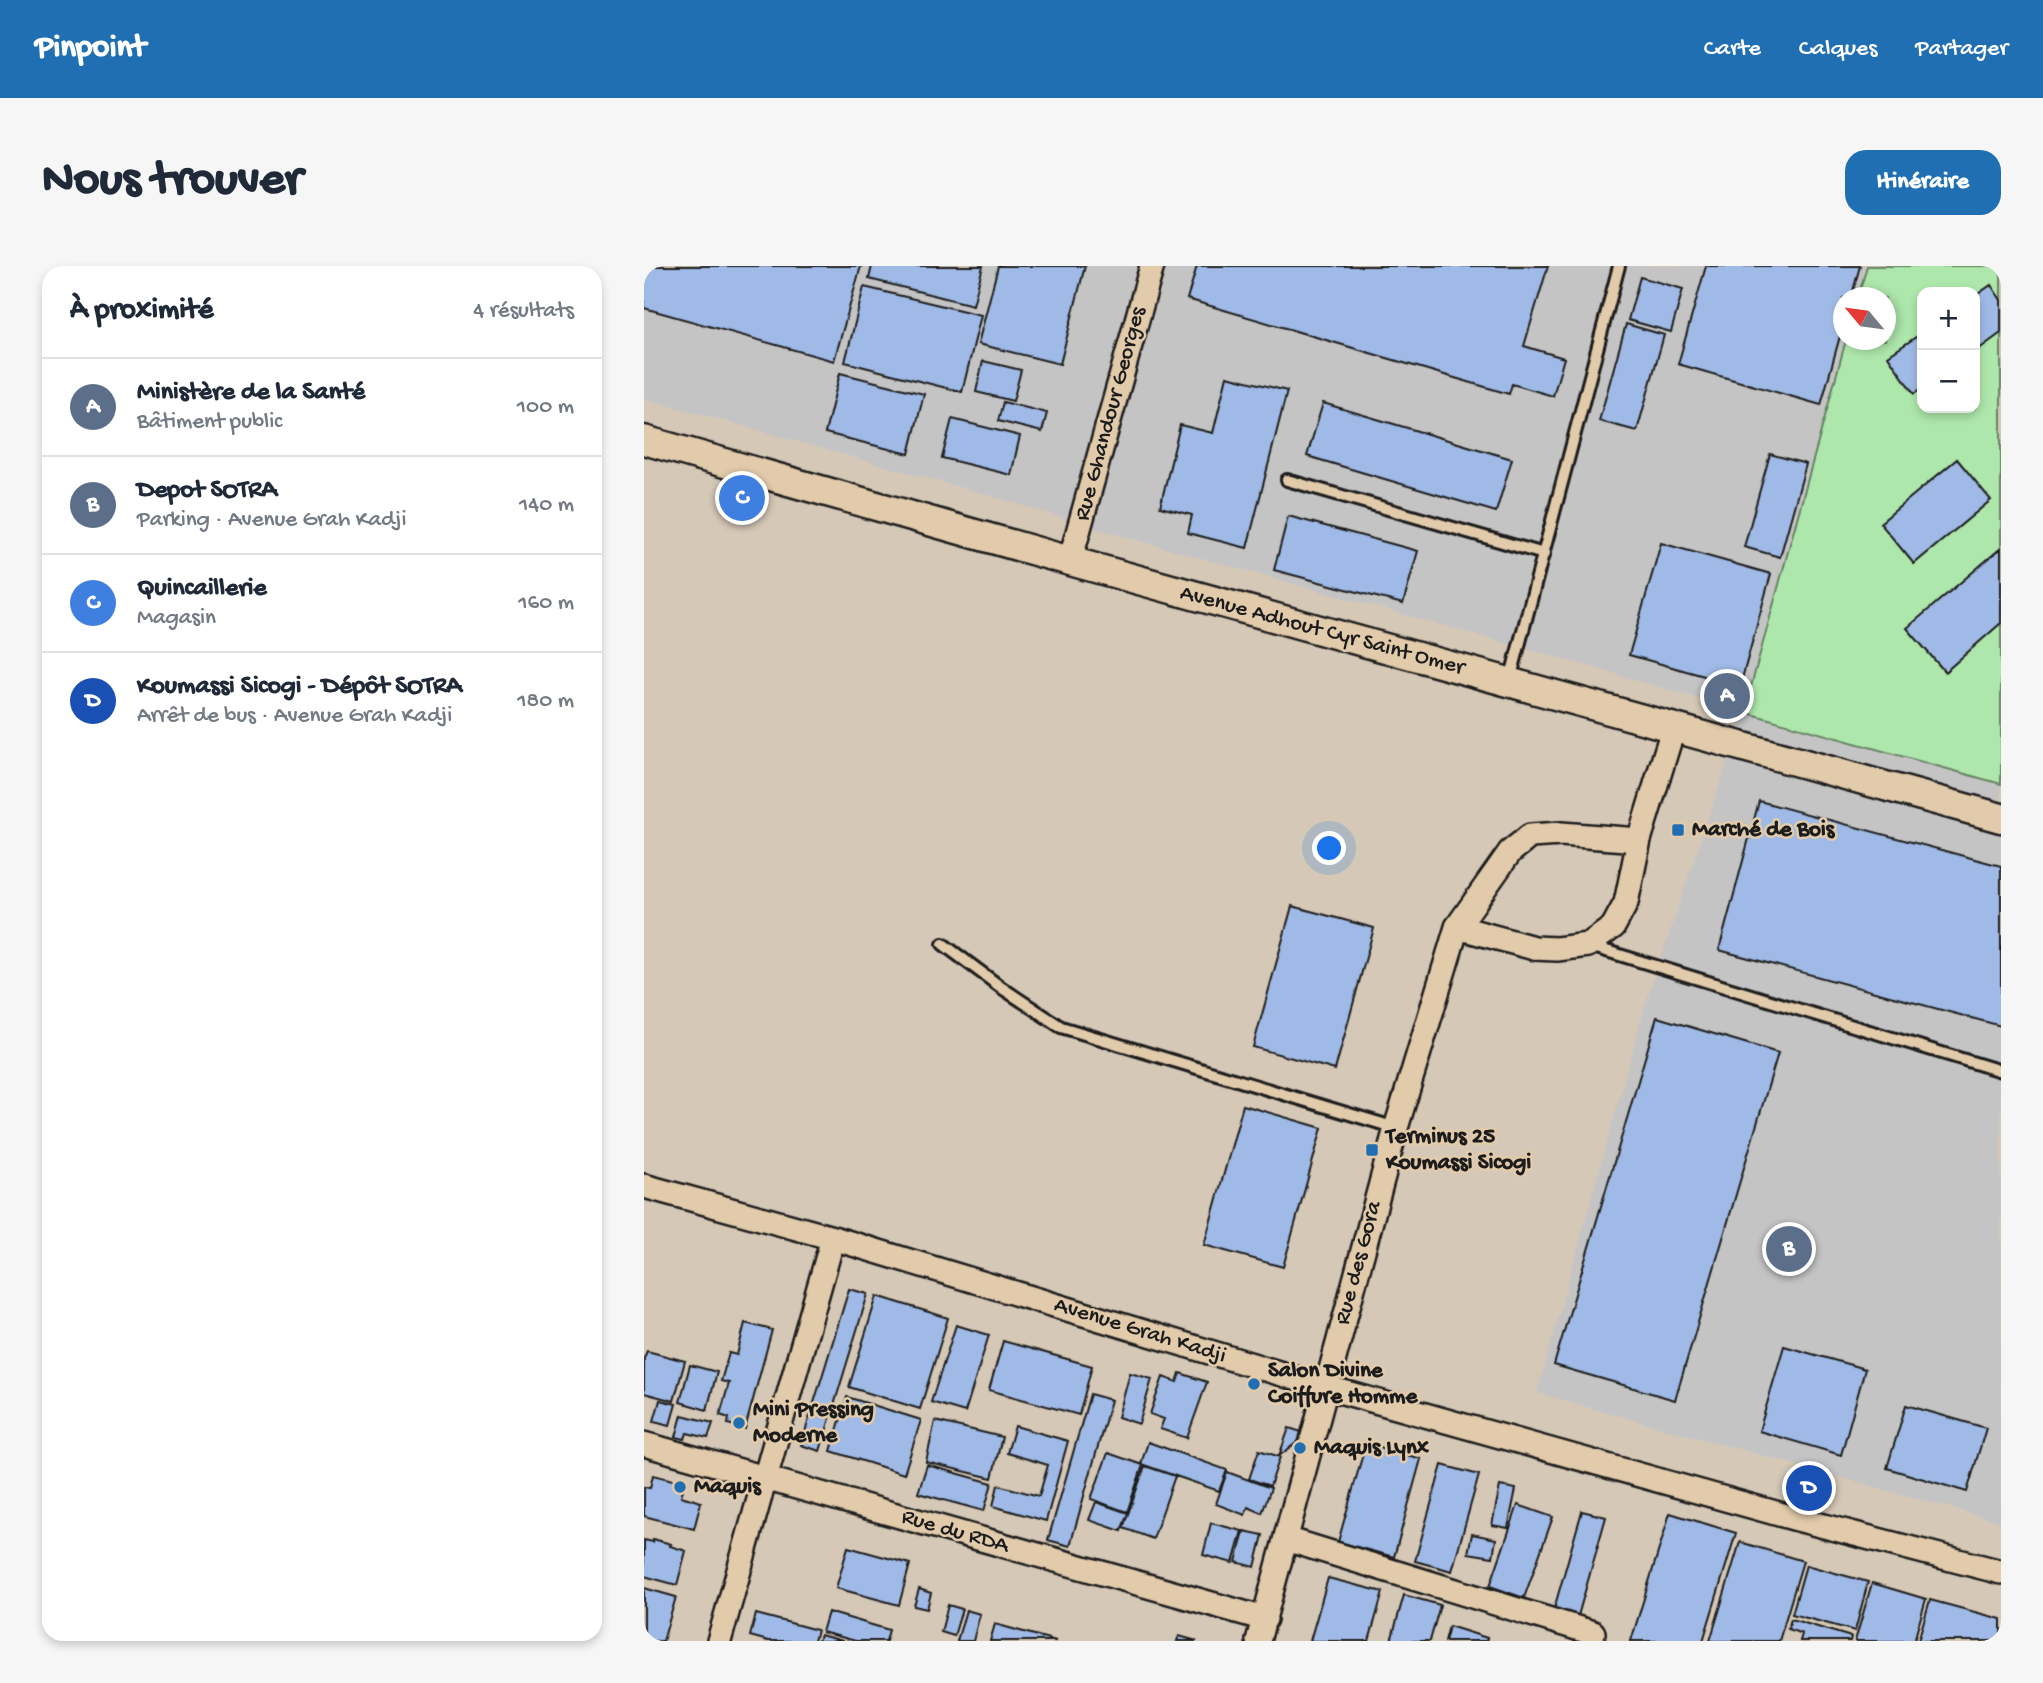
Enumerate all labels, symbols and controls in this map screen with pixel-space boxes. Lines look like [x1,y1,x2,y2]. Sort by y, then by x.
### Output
text: Pinpoint [35,30,146,68]
text: Carte [1704,35,1761,64]
text: Calques [1799,35,1877,64]
text: Partager [1915,35,2008,64]
button: Itinéraire [1845,150,2001,215]
text: Nous trouver [42,153,302,211]
north arrow [1833,287,1896,350]
map controls [1917,287,1980,413]
button: + [1917,287,1980,350]
text: À proximité [70,294,214,329]
text: 4 résultats [473,298,574,325]
street label: Rue Ghandour Georges [1069,304,1153,524]
button: − [1917,350,1980,413]
text: Ministère de la Santé [137,378,365,409]
text: A [86,394,100,421]
text: 100 m [517,394,574,421]
text: Bâtiment public [137,409,282,436]
pin: C [719,472,765,524]
text: Depot SOTRA [137,476,277,507]
text: B [87,492,99,519]
text: 140 m [519,492,574,519]
text: Parking · Avenue Grah Kadji [137,507,406,534]
text: Quincaillerie [137,574,267,605]
street label: Avenue Adhout Cyr Saint Omer [1177,580,1469,682]
text: C [87,590,99,617]
text: 160 m [518,590,574,617]
text: Magasin [137,605,216,632]
pin: A [1704,670,1750,722]
text: Koumassi Sicogi - Dépôt SOTRA [137,672,462,703]
text: D [86,688,101,715]
text: 180 m [517,688,574,715]
text: Arrêt de bus · Avenue Grah Kadji [137,703,452,730]
place label: Marché de Bois [1692,817,1836,844]
marker: Marché de Bois [1670,822,1686,838]
your location [1312,831,1346,865]
place label: Terminus 25 Koumassi Sicogi [1384,1124,1531,1177]
marker: Terminus 25 Koumassi Sicogi [1364,1142,1380,1158]
street label: Rue des Gora [1330,1197,1389,1328]
pin: B [1766,1223,1812,1275]
street label: Avenue Grah Kadji [1051,1292,1229,1370]
place label: Salon Divine Coiffure Homme [1268,1358,1418,1411]
marker: Salon Divine Coiffure Homme [1246,1376,1262,1392]
place label: Mini Pressing Moderne [753,1397,874,1450]
marker: Mini Pressing Moderne [731,1415,747,1431]
place label: Maquis Lynx [1314,1435,1430,1462]
marker: Maquis Lynx [1292,1440,1308,1456]
pin: D [1786,1462,1832,1514]
place label: Maquis [694,1474,762,1501]
marker: Maquis [672,1479,688,1495]
street label: Rue du RDA [898,1504,1013,1561]

